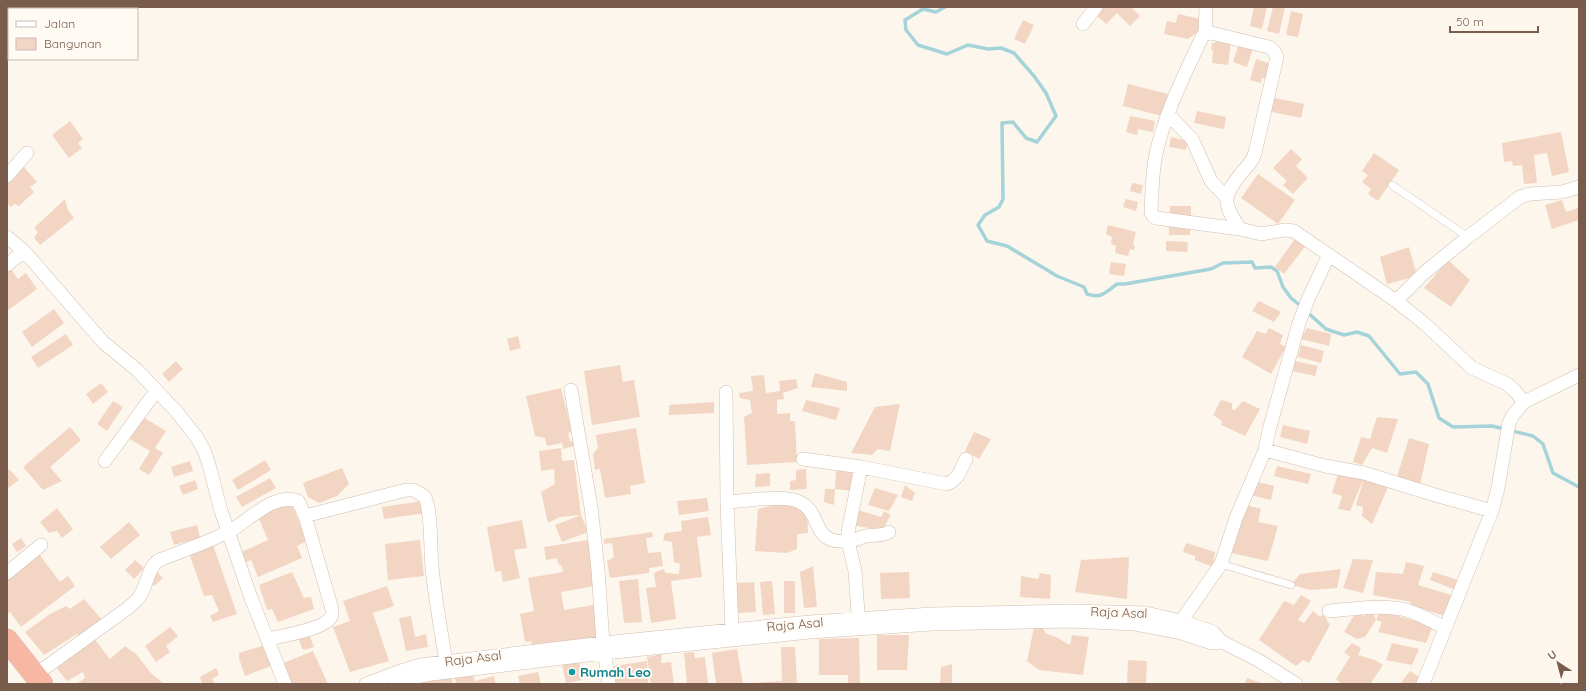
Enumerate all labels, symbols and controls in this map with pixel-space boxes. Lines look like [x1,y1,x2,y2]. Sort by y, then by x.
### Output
legend [8,8,138,60]
scale bar [1450,8,1538,34]
text: 50 m [1456,14,1484,29]
text: Jalan [44,16,75,31]
text: Bangunan [44,36,101,51]
street label: Raja Asal [1090,603,1148,621]
street label: Raja Asal [766,614,824,634]
north arrow [1538,643,1578,683]
street label: Raja Asal [444,647,502,669]
text: U [1545,647,1559,663]
place label: Rumah Leo [580,664,651,680]
marker: Rumah Leo [567,667,577,677]

